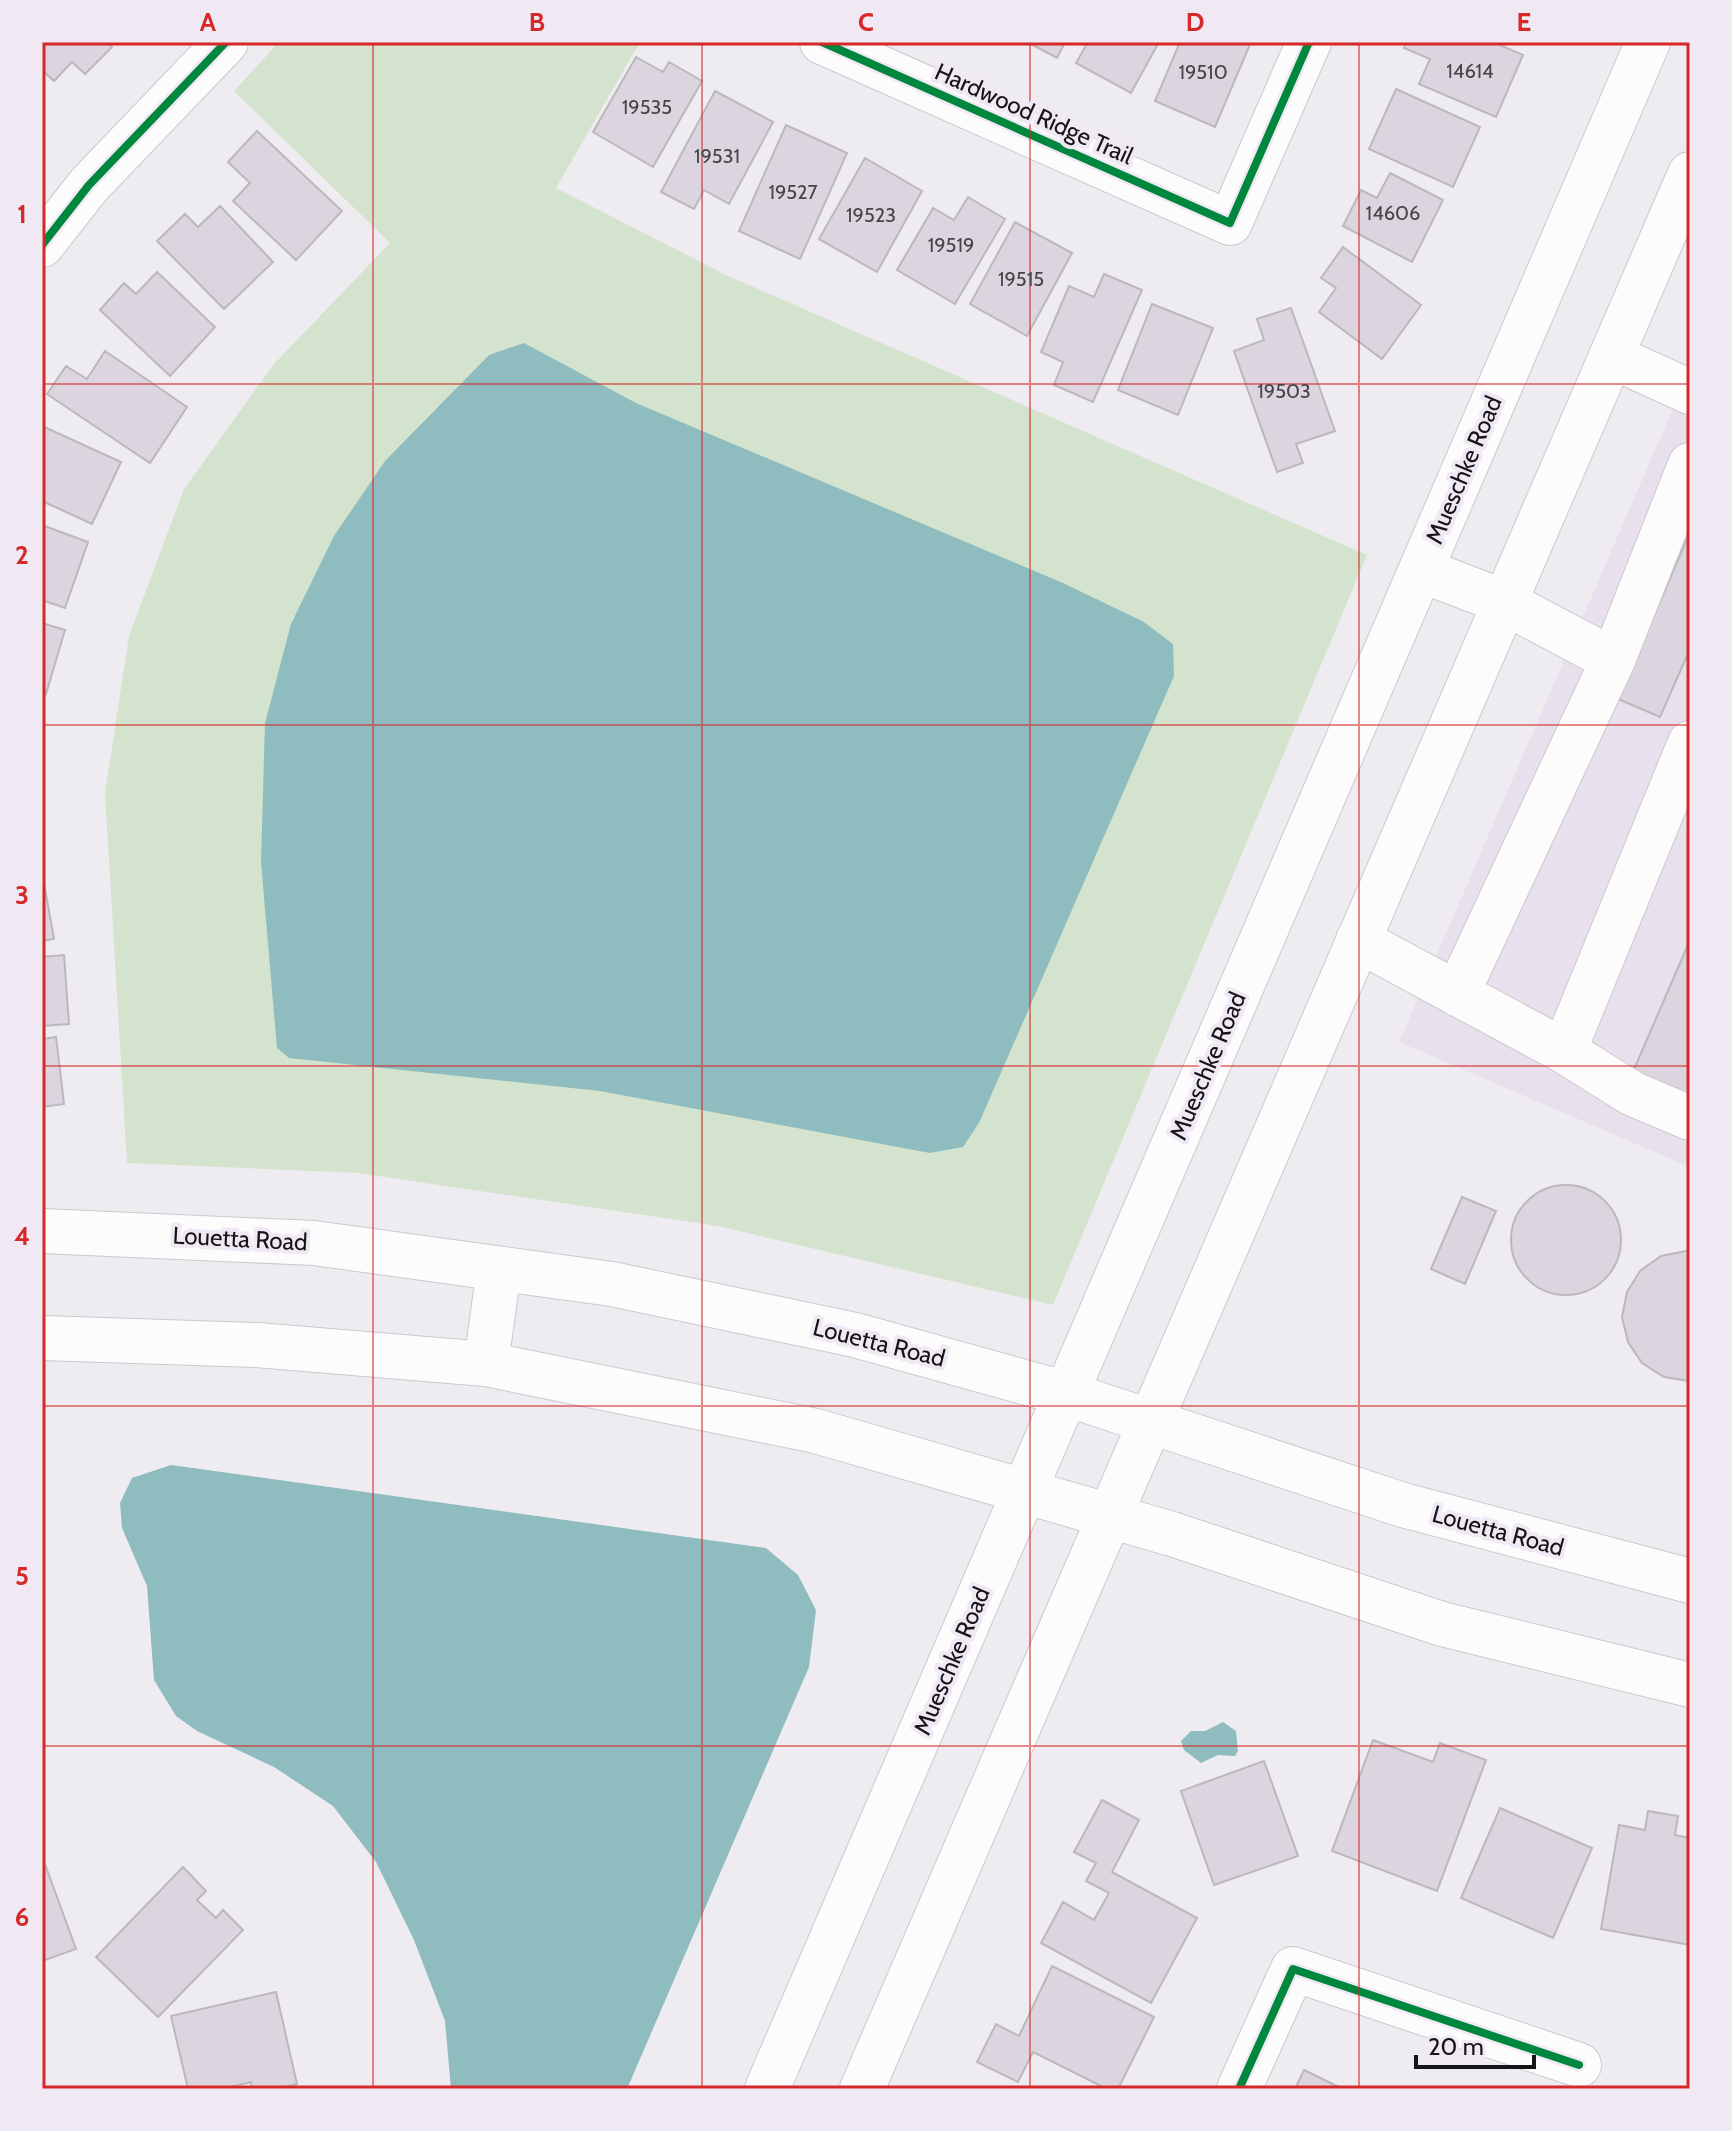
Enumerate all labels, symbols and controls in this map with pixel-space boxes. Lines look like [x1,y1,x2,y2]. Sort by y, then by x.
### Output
text: A [200,6,217,38]
text: B [529,6,545,38]
text: C [858,6,874,38]
text: D [1186,6,1204,38]
text: E [1517,6,1531,38]
street label: Hardwood Ridge Trail [931,57,1138,170]
house number: 14614 [1446,59,1494,83]
house number: 19510 [1178,60,1228,84]
house number: 19535 [622,95,672,119]
house number: 19531 [694,144,740,168]
house number: 19527 [768,180,818,204]
text: 1 [17,198,27,230]
house number: 14606 [1366,201,1420,225]
house number: 19523 [846,203,896,227]
house number: 19519 [928,233,974,257]
house number: 19515 [998,267,1044,291]
house number: 19503 [1257,379,1311,403]
street label: Mueschke Road [1419,391,1508,548]
text: 2 [15,539,29,571]
text: 3 [15,879,29,911]
street label: Mueschke Road [1163,987,1252,1144]
text: 4 [14,1220,30,1252]
street label: Louetta Road [172,1220,308,1257]
street label: Louetta Road [810,1312,948,1373]
street label: Louetta Road [1429,1499,1567,1562]
text: 5 [15,1560,29,1592]
street label: Mueschke Road [907,1582,996,1739]
text: 6 [15,1901,29,1933]
scale bar [1416,2019,1534,2069]
text: 20 m [1428,2032,1484,2061]

